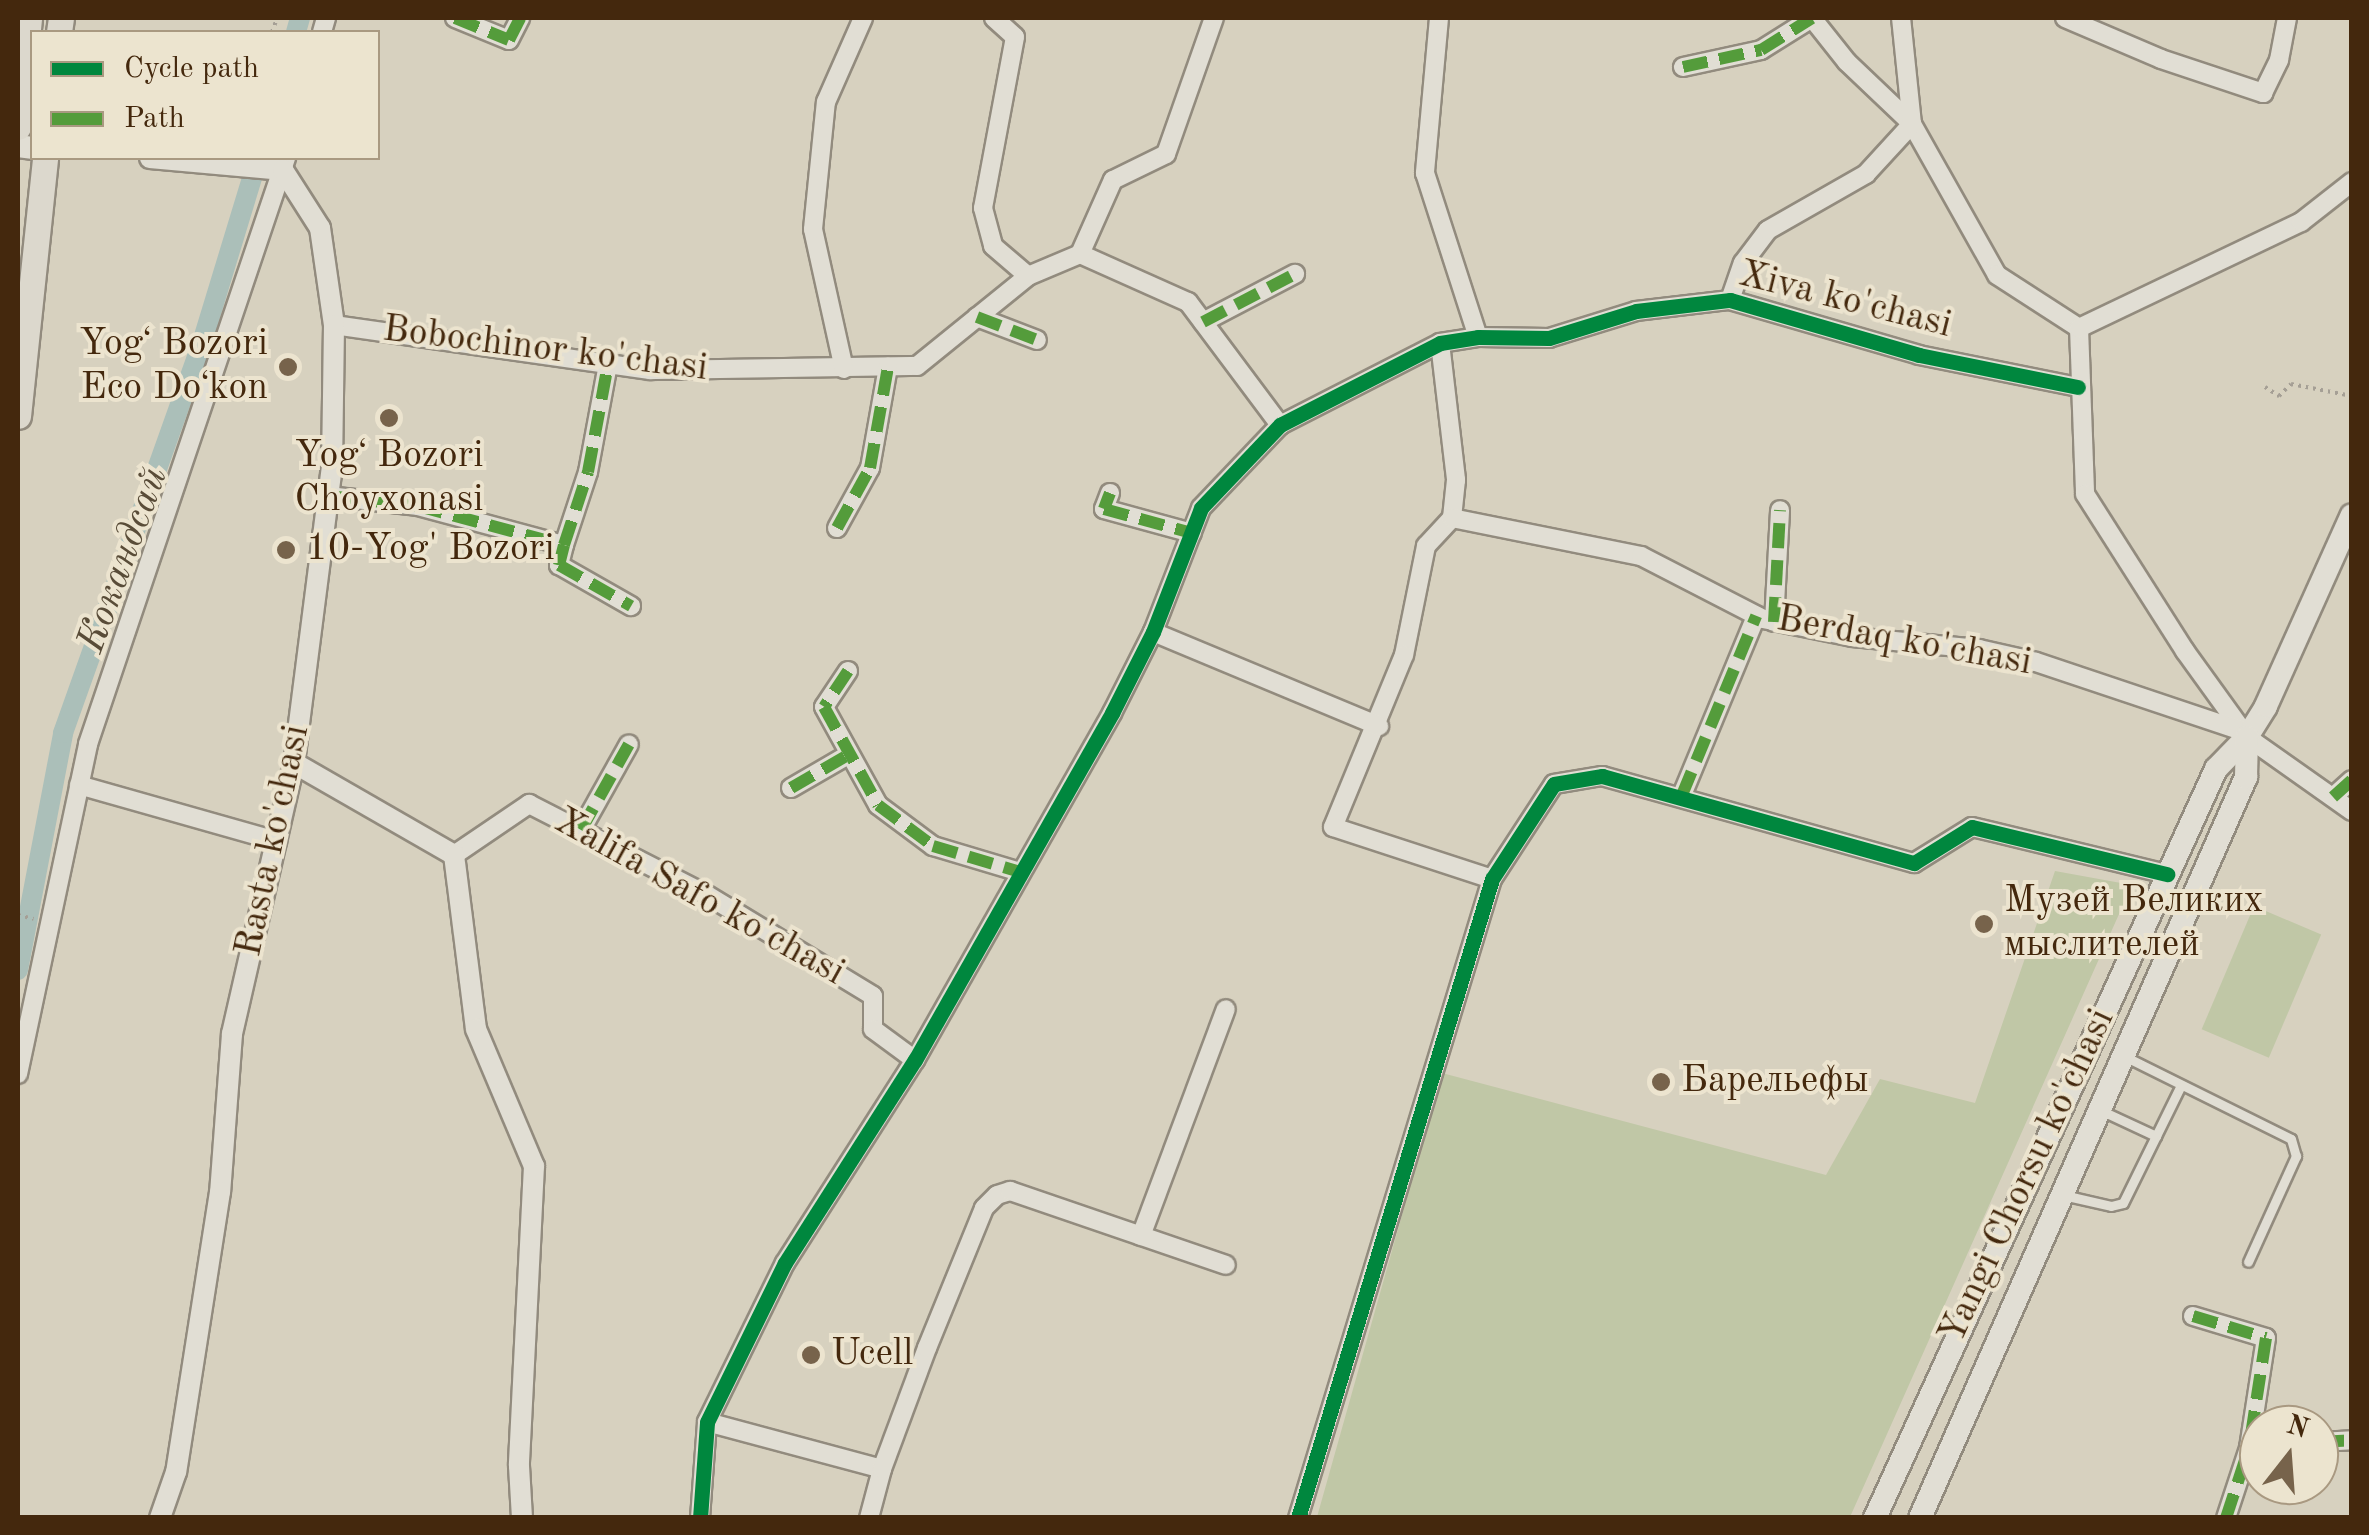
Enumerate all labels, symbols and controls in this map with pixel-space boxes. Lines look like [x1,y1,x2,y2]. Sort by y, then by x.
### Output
legend [30,30,380,160]
text: Cycle path [124,54,259,84]
text: Path [124,104,185,134]
street label: Xiva ko'chasi [1734,253,1956,349]
street label: Bobochinor ko'chasi [380,307,710,393]
place label: Yogʻ Bozori Eco Doʻkon [79,322,268,412]
marker: Yogʻ Bozori Eco Doʻkon [277,356,299,378]
marker: Yogʻ Bozori Choyxonasi [378,407,400,429]
place label: Yogʻ Bozori Choyxonasi [294,434,484,524]
water label: Кокандсай [68,461,180,659]
place label: 10-Yog' Bozori [306,527,555,573]
marker: 10-Yog' Bozori [275,539,297,561]
street label: Berdaq ko'chasi [1773,597,2035,687]
street label: Rasta ko'chasi [227,721,321,961]
street label: Xalifa Safo ko'chasi [546,799,852,997]
place label: Музей Великих мыслителей [2004,879,2264,968]
marker: Музей Великих мыслителей [1973,913,1995,935]
street label: Yangi Chorsu ko'chasi [1930,1002,2126,1352]
place label: Барельефы [1681,1059,1868,1105]
marker: Барельефы [1650,1071,1672,1093]
place label: Ucell [831,1332,913,1378]
marker: Ucell [800,1344,822,1366]
north arrow [2239,1405,2339,1505]
text: N [2283,1412,2312,1445]

